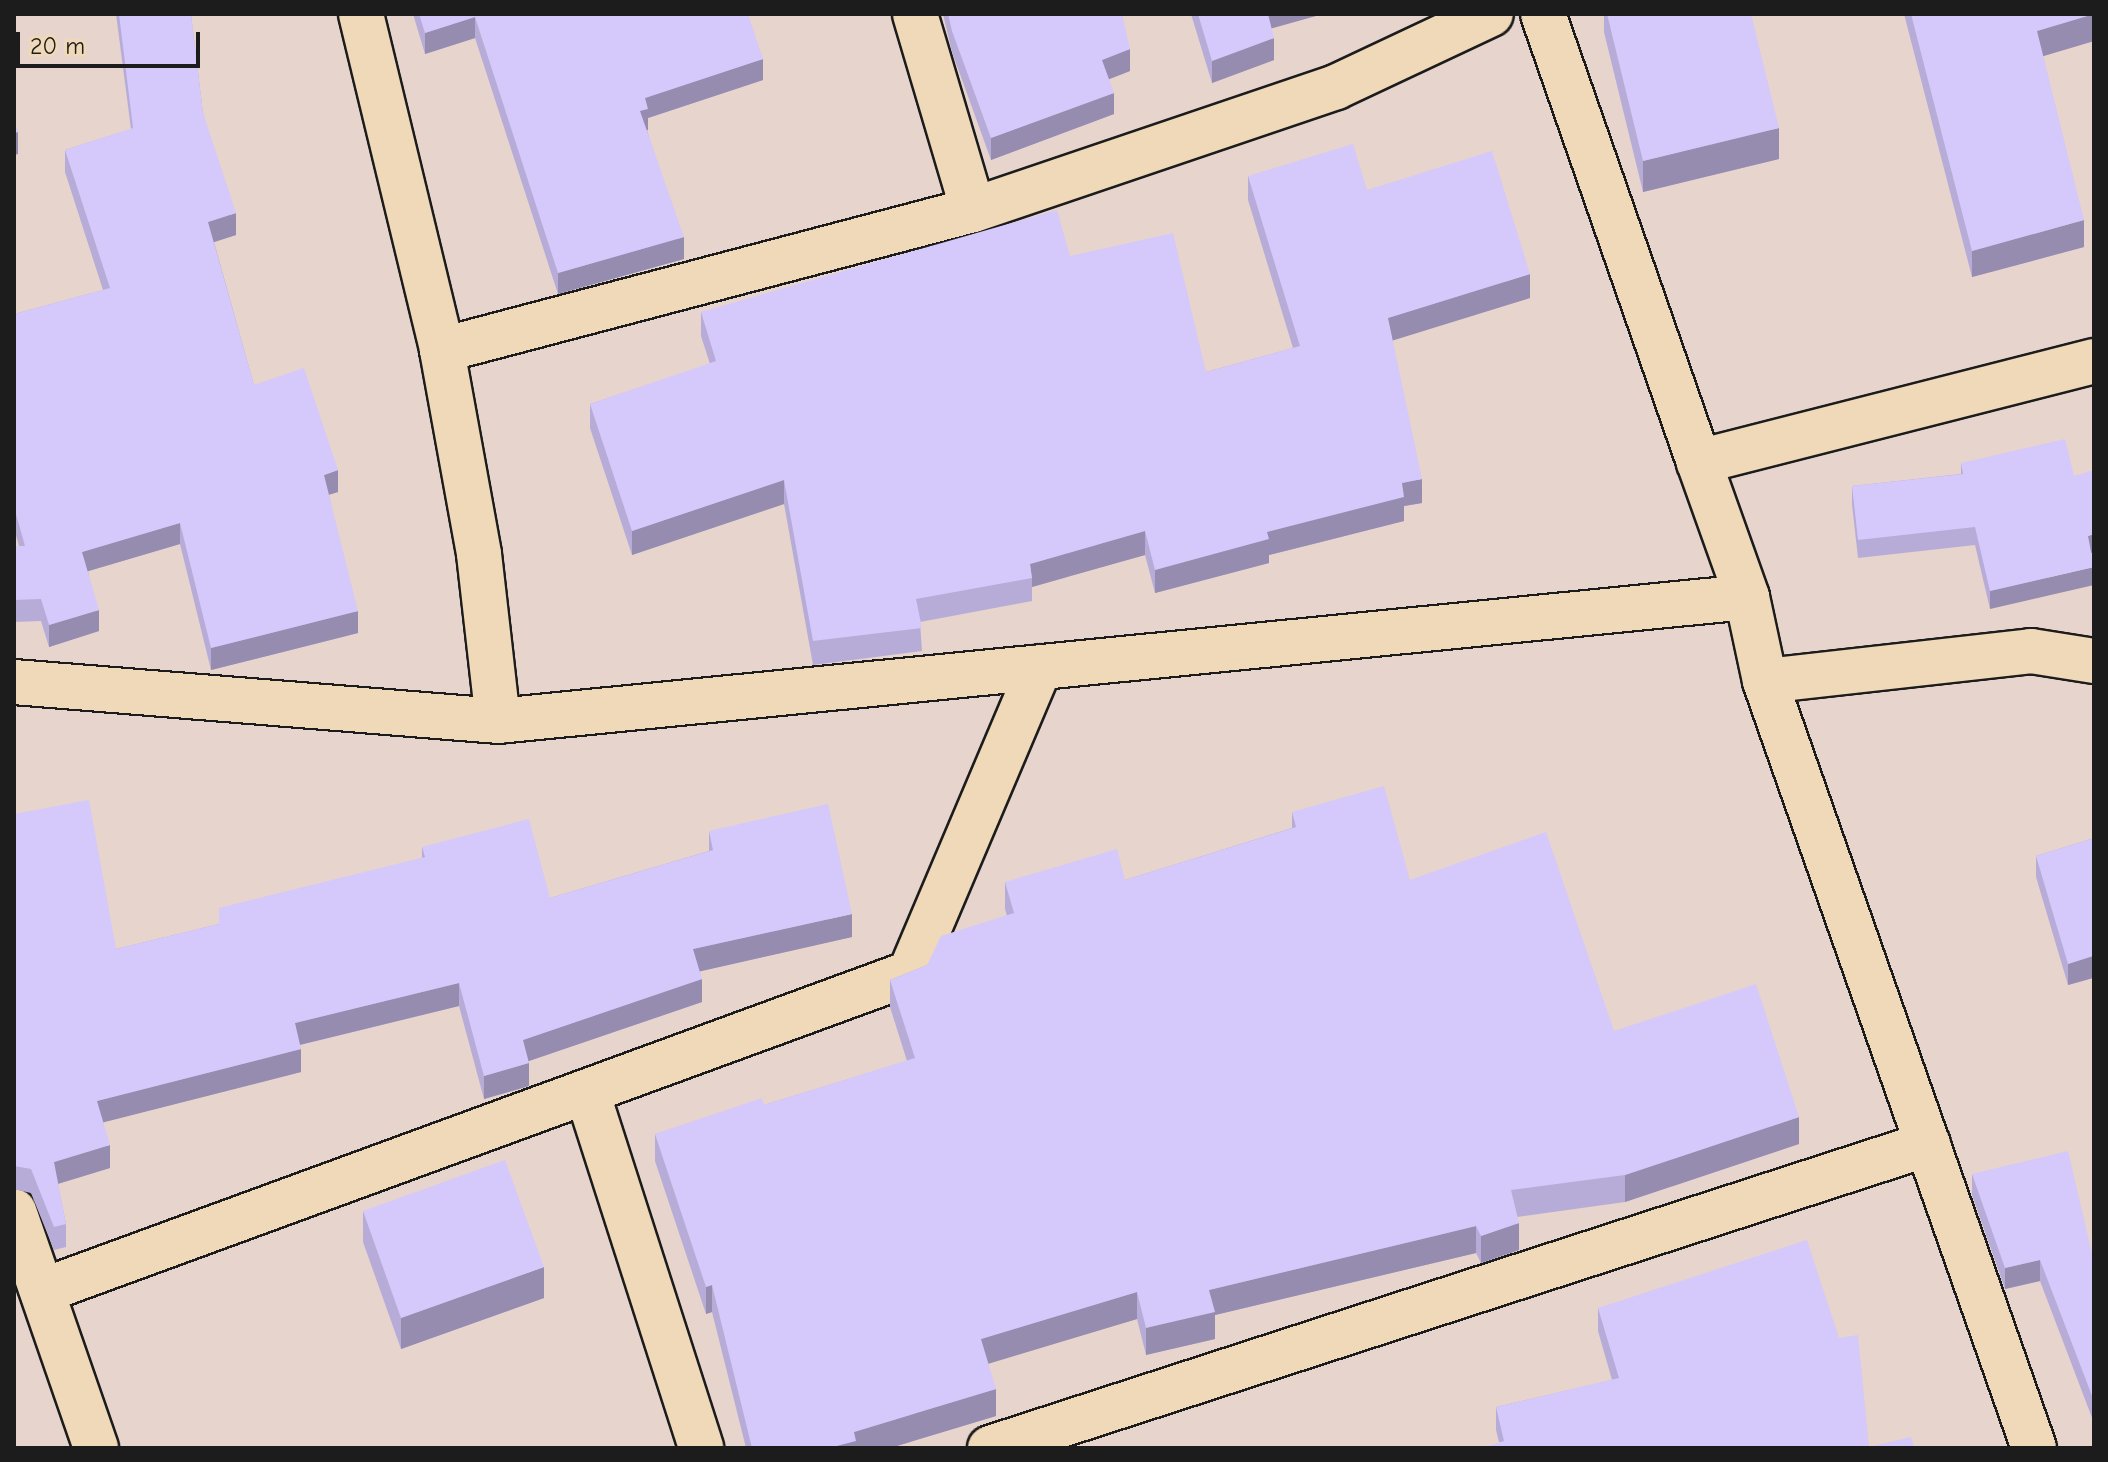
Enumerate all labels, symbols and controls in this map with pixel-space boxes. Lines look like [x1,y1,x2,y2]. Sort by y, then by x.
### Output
scale bar [20,16,204,66]
text: 20 m [30,32,85,60]

